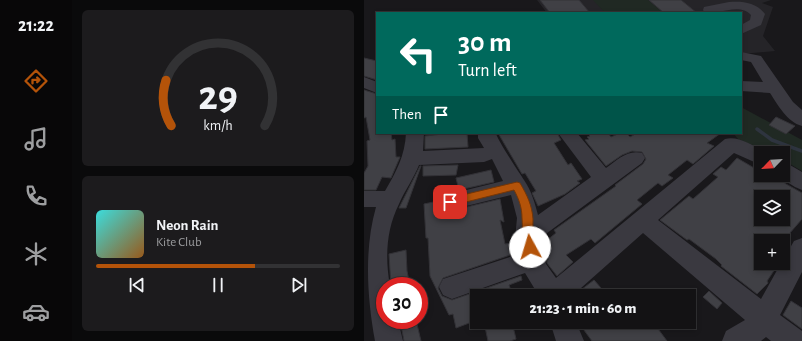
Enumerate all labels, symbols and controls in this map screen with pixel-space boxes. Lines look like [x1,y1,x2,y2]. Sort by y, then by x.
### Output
text: 21:22 [18,17,54,35]
icon: left [392,28,444,80]
text: 30 m [458,29,511,57]
text: Turn left [458,62,517,80]
icon: directions [22,67,50,95]
text: 29 [198,76,238,117]
icon: arrive [430,104,452,126]
text: Then [392,107,422,122]
text: km/h [203,118,233,132]
icon: music [22,125,50,153]
north arrow [754,146,790,182]
map controls [754,146,790,270]
icon: phone [22,182,50,210]
pin [433,185,467,219]
button: layers [754,190,790,226]
icon: arrive [439,191,461,213]
text: Neon Rain [156,218,218,233]
position arrow [509,226,551,268]
button: + [754,234,790,270]
text: Kite Club [156,236,202,249]
icon: climate [22,240,50,268]
icon: previous [126,274,148,296]
icon: pause [207,274,229,296]
icon: next [288,274,310,296]
speed limit sign: 30 [376,277,428,329]
icon: car [22,298,50,326]
text: 21:23 · 1 min · 60 m [530,301,636,316]

